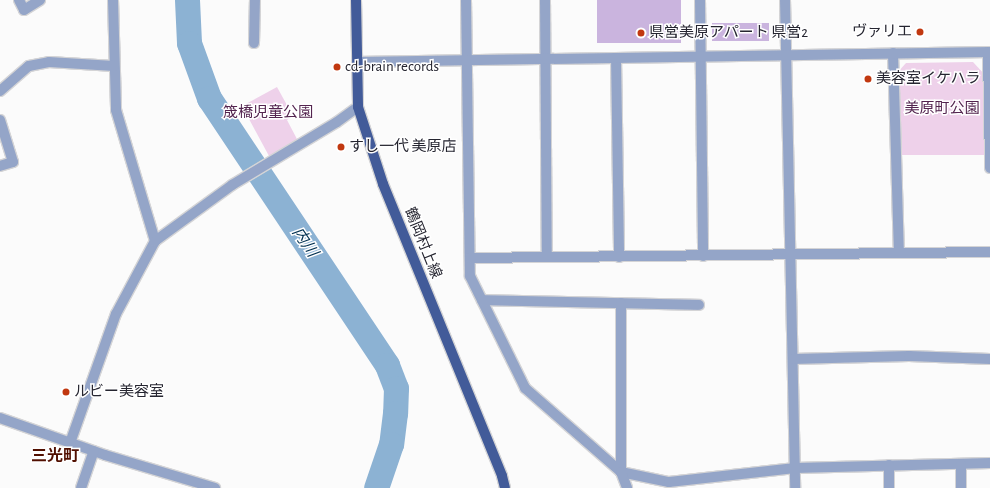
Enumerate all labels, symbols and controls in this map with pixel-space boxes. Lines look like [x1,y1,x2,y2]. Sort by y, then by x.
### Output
place label: ヴァリエ [852,23,912,41]
place label: 県営美原アパート 県営2 [649,24,808,42]
marker: ヴァリエ [915,27,925,37]
marker: 県営美原アパート 県営2 [636,28,646,38]
place label: cd-brain records [345,58,439,76]
marker: cd-brain records [332,62,342,72]
place label: 美容室イケハラ [876,70,981,88]
marker: 美容室イケハラ [863,74,873,84]
park label: 美原町公園 [905,100,979,118]
park label: 筬橋児童公園 [223,104,313,122]
place label: すし一代 美原店 [349,138,456,156]
marker: すし一代 美原店 [336,142,346,152]
street label: 鶴岡村上線 [401,205,445,281]
water label: 内川 [288,223,322,261]
place label: ルビー美容室 [74,383,164,401]
marker: ルビー美容室 [61,387,71,397]
district label: 三光町 [31,446,79,466]

